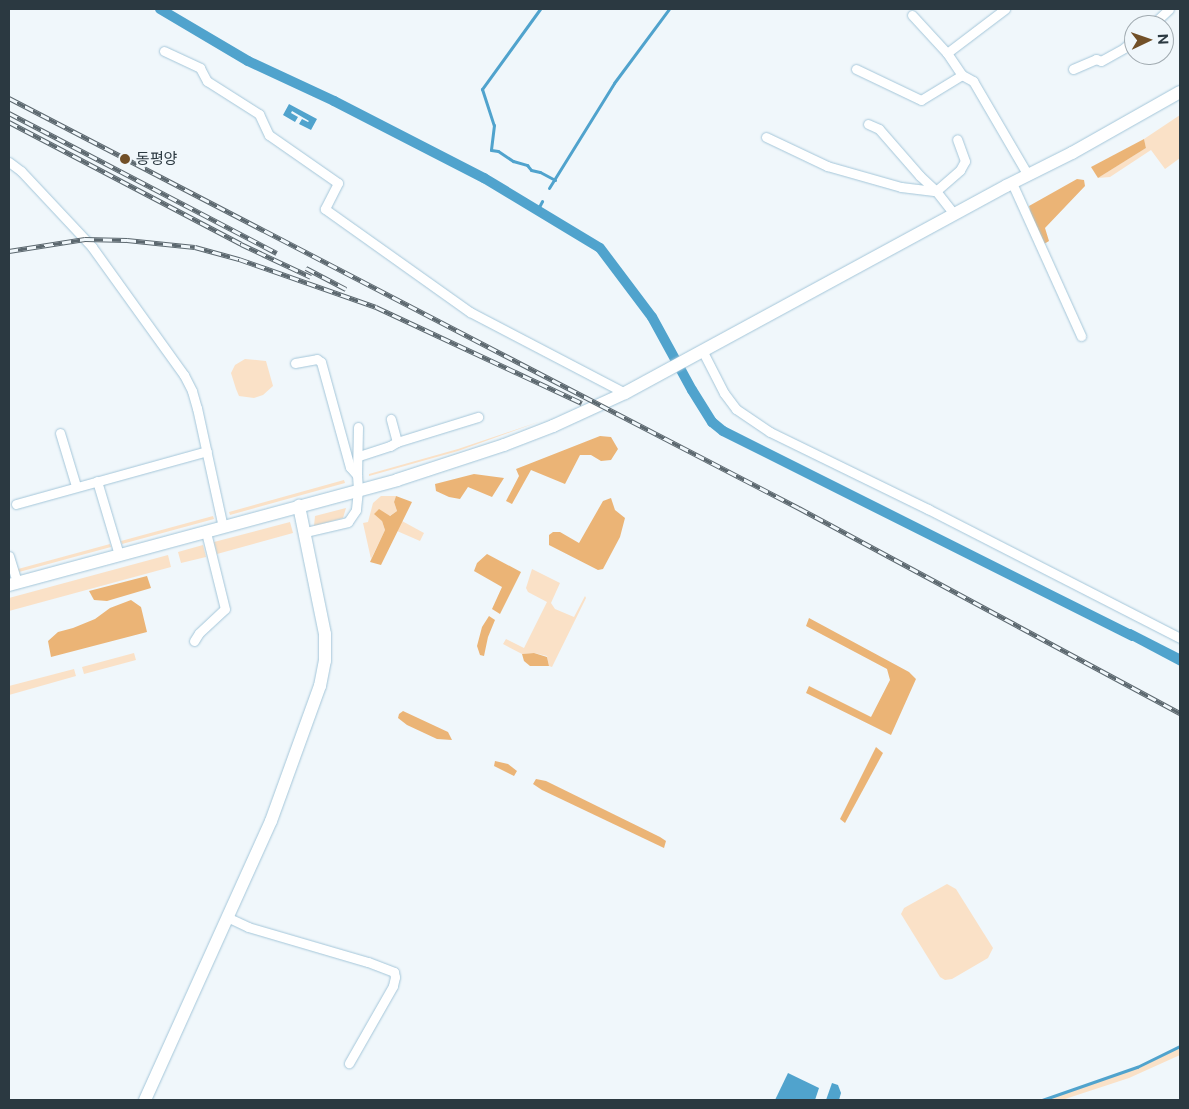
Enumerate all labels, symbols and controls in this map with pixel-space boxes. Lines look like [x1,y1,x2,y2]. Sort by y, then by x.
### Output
north arrow [1124,15,1174,65]
text: N [1155,33,1171,45]
place label: 동평양 [136,150,177,168]
marker: 동평양 [118,152,132,166]

